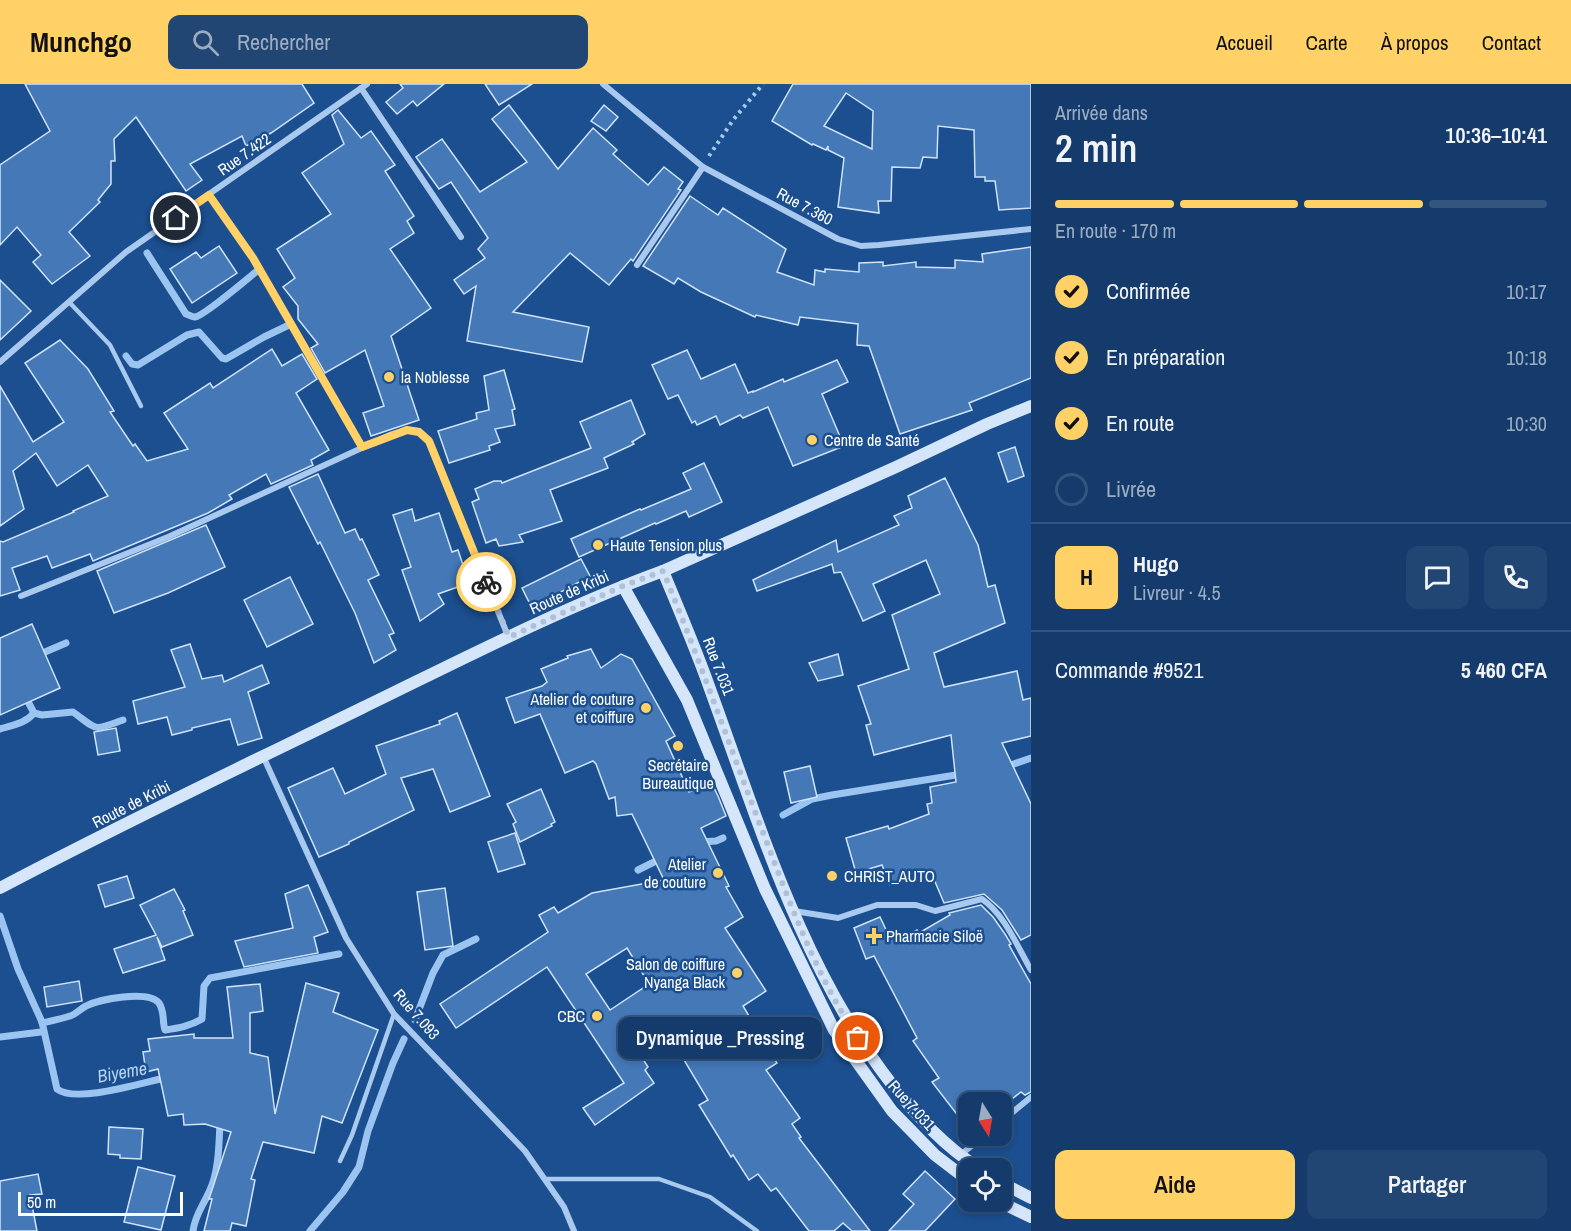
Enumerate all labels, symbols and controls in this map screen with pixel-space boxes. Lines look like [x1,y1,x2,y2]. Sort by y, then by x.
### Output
search box [168,15,588,69]
text: Munchgo [30,23,132,61]
icon: search [189,26,222,59]
text: Rechercher [237,27,330,57]
text: Accueil [1216,28,1273,57]
text: Carte [1306,28,1348,57]
text: À propos [1381,28,1449,57]
text: Contact [1482,28,1541,57]
text: Arrivée dans [1055,99,1148,126]
text: 10:36–10:41 [1445,120,1547,150]
text: 2 min [1055,122,1137,174]
street label: Rue 7.422 [213,128,275,180]
street label: Rue 7.360 [773,182,837,230]
pin [150,192,201,243]
icon: home [159,201,192,234]
text: En route · 170 m [1055,217,1176,244]
icon: check [1055,275,1088,308]
text: Confirmée [1106,276,1190,306]
text: 10:17 [1506,278,1547,305]
icon: check [1055,341,1088,374]
text: En préparation [1106,342,1225,372]
text: 10:18 [1506,344,1547,371]
place label: la Noblesse [401,366,470,388]
marker: la Noblesse [382,370,396,384]
icon: check [1055,407,1088,440]
text: En route [1106,408,1174,438]
text: 10:30 [1506,410,1547,437]
place label: Centre de Santé [824,429,920,451]
marker: Centre de Santé [805,433,819,447]
text: Livrée [1106,474,1156,504]
place label: Haute Tension plus [610,534,722,556]
marker: Haute Tension plus [591,538,605,552]
button: chat [1406,546,1469,609]
button: phone [1484,546,1547,609]
text: Hugo [1133,549,1179,579]
courier [456,552,516,612]
text: H [1080,562,1093,592]
street label: Route de Kribi [526,565,612,619]
icon: bike [470,566,503,599]
text: Livreur · 4.5 [1133,579,1221,606]
street label: Rue 7.031 [698,634,740,699]
text: Commande #9521 [1055,655,1203,685]
text: 5 460 CFA [1461,655,1547,685]
place label: Atelier de couture et coiffure [529,688,634,728]
marker: Atelier de couture et coiffure [639,701,653,715]
marker: Secrétaire Bureautique [671,739,685,753]
place label: Secrétaire Bureautique [642,754,714,794]
street label: Route de Kribi [88,775,174,833]
place label: Atelier de couture [644,853,707,893]
place label: CHRIST_AUTO [844,865,935,887]
marker: Atelier de couture [711,866,725,880]
marker: CHRIST_AUTO [825,869,839,883]
place label: Pharmacie Siloë [886,925,983,947]
marker: Pharmacie Siloë [867,929,881,943]
place label: Salon de coiffure Nyanga Black [626,953,725,993]
marker: Salon de coiffure Nyanga Black [730,966,744,980]
street label: Rue 7.093 [389,984,445,1044]
place label: CBC [557,1005,585,1027]
marker: CBC [590,1009,604,1023]
pin [832,1012,883,1063]
callout: Dynamique _Pressing [618,1017,822,1059]
icon: bag [841,1021,874,1054]
text: Dynamique _Pressing [636,1024,804,1051]
water label: Biyeme [95,1055,149,1089]
street label: Rue 7.031 [884,1075,941,1135]
north arrow [958,1092,1012,1146]
map controls [958,1092,1012,1212]
button: Aide [1055,1150,1295,1219]
button: Partager [1307,1150,1547,1219]
button: locate [958,1158,1012,1212]
scale bar [18,1189,183,1216]
text: 50 m [27,1191,56,1213]

